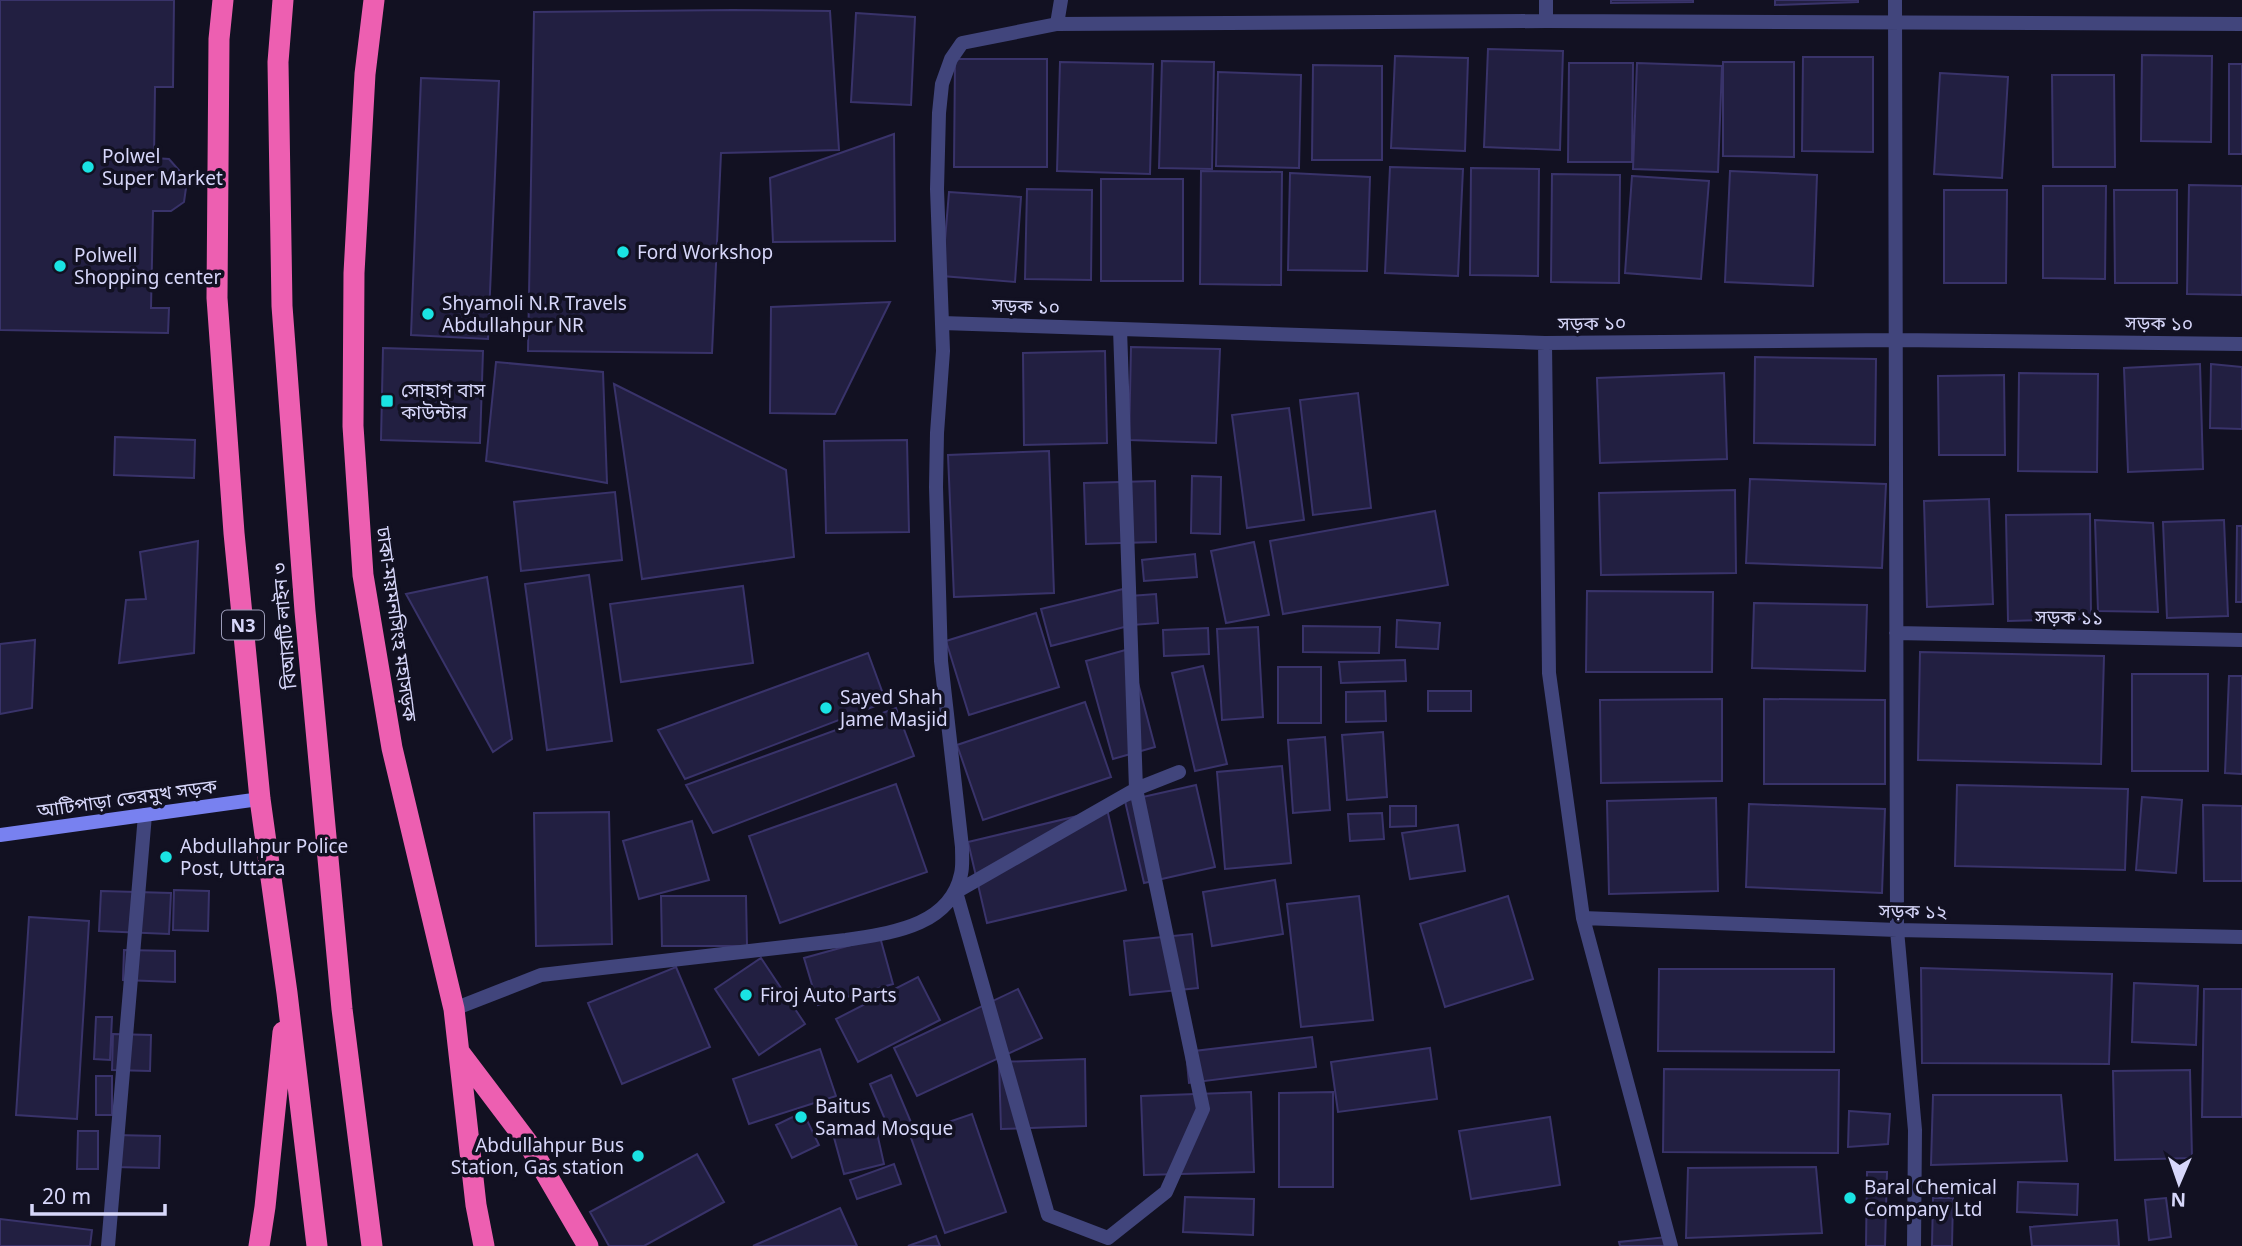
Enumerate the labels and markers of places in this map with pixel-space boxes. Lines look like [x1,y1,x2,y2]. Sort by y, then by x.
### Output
place label: Polwel Super Market [102,143,223,191]
marker: Polwel Super Market [80,159,96,175]
place label: Ford Workshop [637,239,773,265]
place label: Polwell Shopping center [74,242,221,290]
marker: Ford Workshop [615,244,631,260]
marker: Polwell Shopping center [52,258,68,274]
place label: Shyamoli N.R Travels Abdullahpur NR [442,290,627,338]
marker: Shyamoli N.R Travels Abdullahpur NR [420,306,436,322]
place label: সোহাগ বাস কাউন্টার [400,377,487,425]
marker: সোহাগ বাস কাউন্টার [379,393,395,409]
place label: Sayed Shah Jame Masjid [838,684,948,732]
marker: Sayed Shah Jame Masjid [818,700,834,716]
place label: Abdullahpur Police Post, Uttara [180,833,348,881]
marker: Abdullahpur Police Post, Uttara [158,849,174,865]
place label: Firoj Auto Parts [760,982,897,1008]
marker: Firoj Auto Parts [738,987,754,1003]
place label: Baitus Samad Mosque [815,1093,953,1141]
marker: Baitus Samad Mosque [793,1109,809,1125]
place label: Abdullahpur Bus Station, Gas station [451,1132,624,1180]
marker: Abdullahpur Bus Station, Gas station [630,1148,646,1164]
place label: Baral Chemical Company Ltd [1864,1174,1997,1222]
marker: Baral Chemical Company Ltd [1842,1190,1858,1206]

